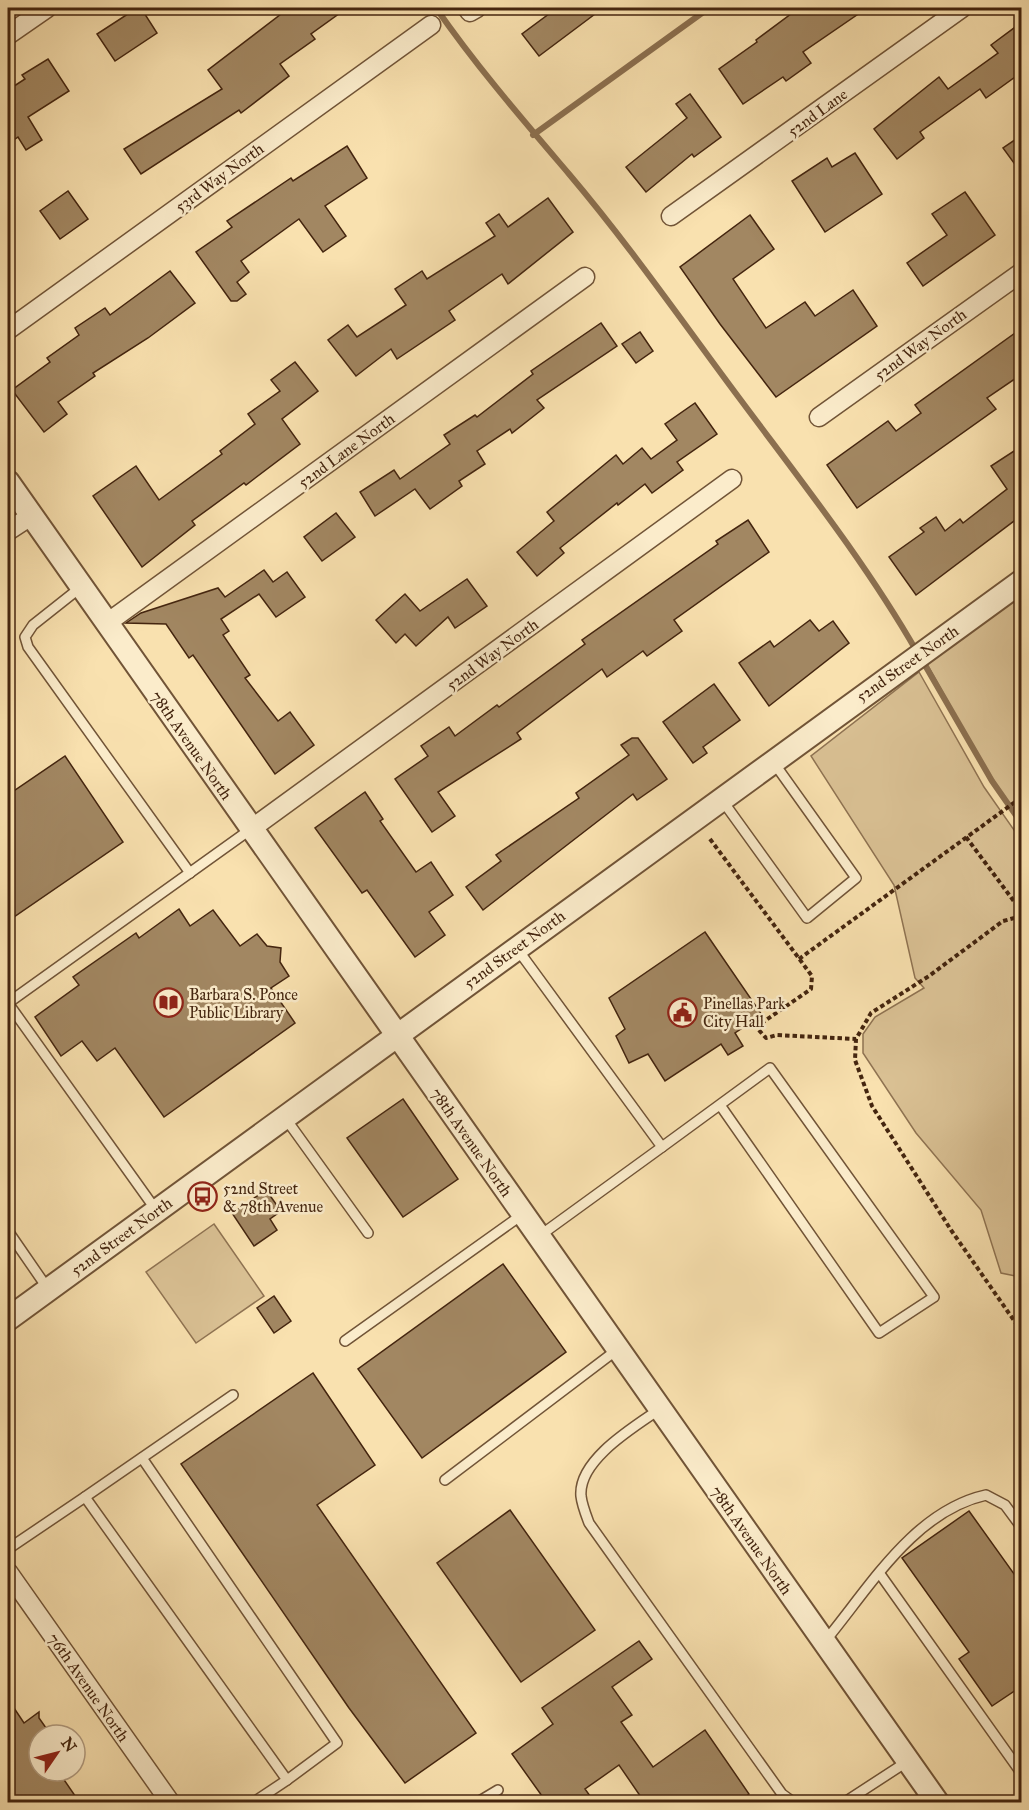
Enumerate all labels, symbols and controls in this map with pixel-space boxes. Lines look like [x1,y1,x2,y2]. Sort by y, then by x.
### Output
street label: 52nd Lane [784,84,851,140]
street label: 53rd Way North [171,139,267,216]
street label: 52nd Way North [870,305,970,384]
street label: 52nd Lane North [294,409,398,492]
street label: 52nd Way North [442,615,542,694]
street label: 52nd Street North [852,621,962,706]
street label: 78th Avenue North [147,687,236,803]
street label: 52nd Street North [460,906,569,993]
place label: Barbara S. Ponce Public Library [189,985,298,1022]
library icon: Barbara S. Ponce Public Library [152,987,184,1019]
place label: Pinellas Park City Hall [703,994,786,1031]
public building icon: Pinellas Park City Hall [666,996,698,1028]
street label: 78th Avenue North [427,1084,516,1200]
place label: 52nd Street & 78th Avenue [223,1179,323,1216]
bus stop icon: 52nd Street & 78th Avenue [186,1181,218,1213]
street label: 52nd Street North [67,1193,176,1280]
street label: 78th Avenue North [707,1482,796,1598]
street label: 76th Avenue North [44,1629,134,1745]
north arrow [27,1723,87,1783]

